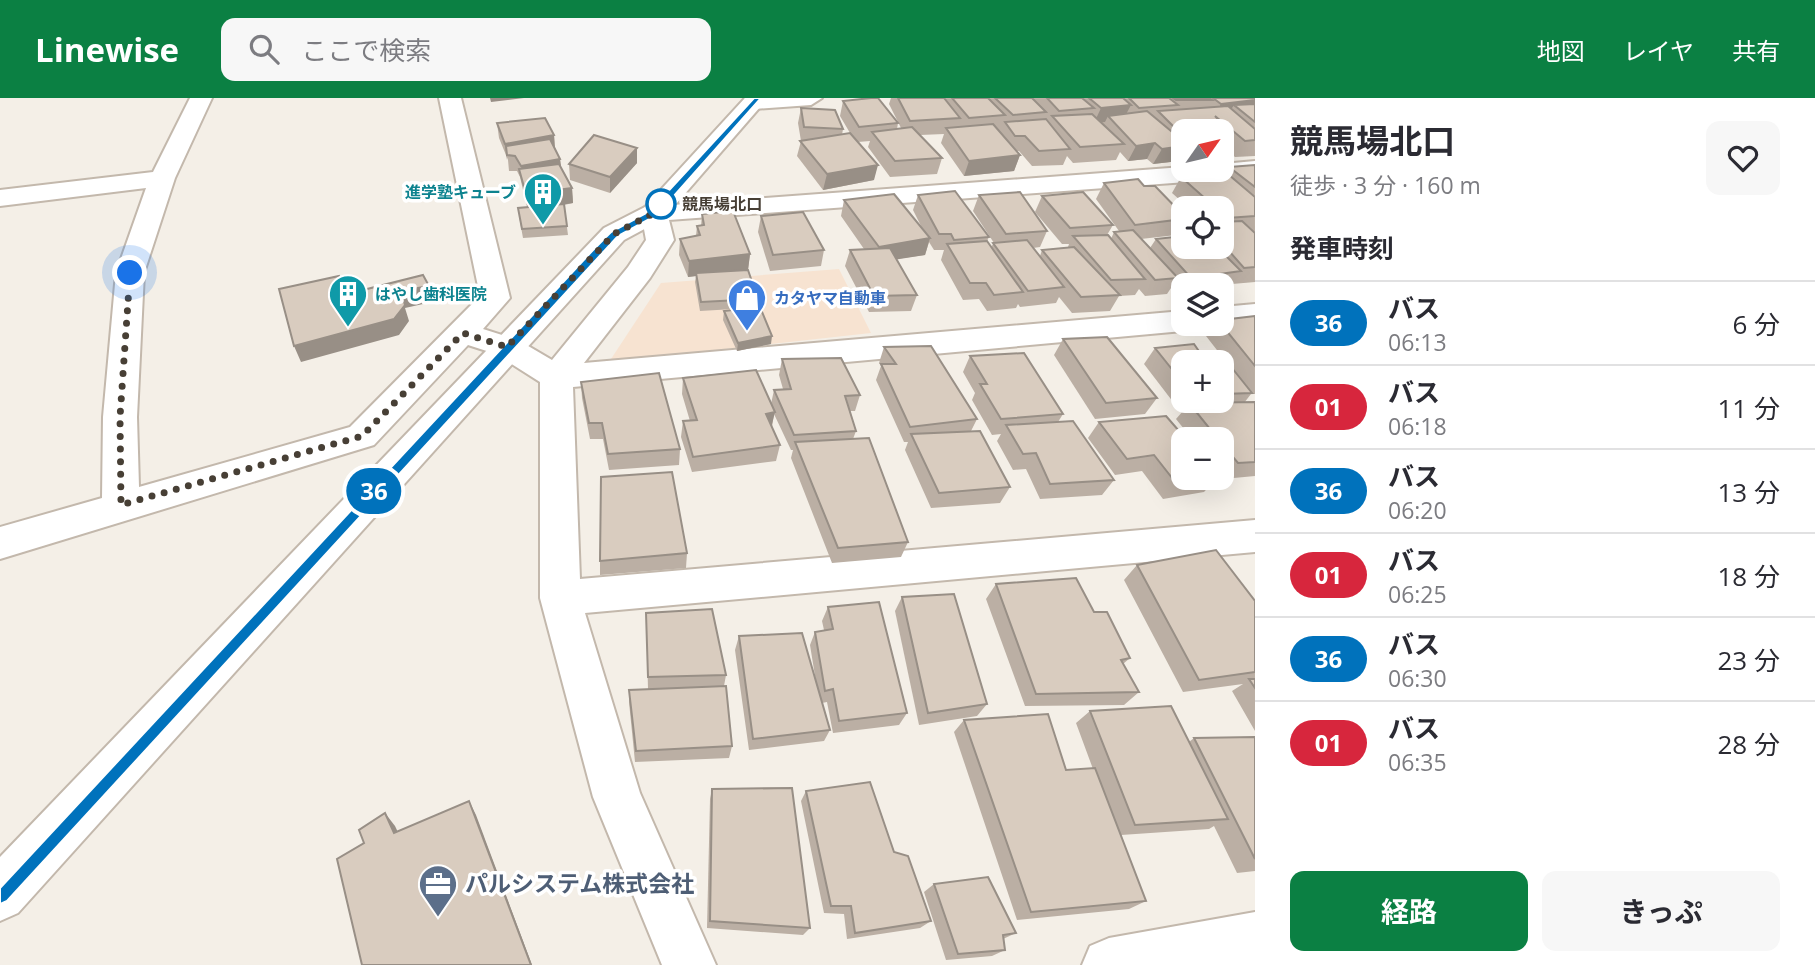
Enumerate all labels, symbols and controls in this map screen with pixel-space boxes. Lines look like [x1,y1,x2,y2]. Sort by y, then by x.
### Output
search box [221,18,711,81]
text: Linewise [35,27,179,72]
icon: search [245,30,283,68]
text: ここで検索 [301,32,431,68]
text: 地図 [1537,34,1585,67]
text: レイヤ [1623,34,1694,67]
text: 共有 [1732,34,1780,67]
text: 競馬場北口 [1290,118,1455,163]
north arrow [1171,119,1234,182]
map controls [1171,119,1234,490]
button: heart [1706,121,1780,195]
text: 徒歩 · 3 分 · 160 m [1290,169,1481,201]
building icon: 進学塾キューブ [522,171,564,226]
place label: 進学塾キューブ [405,181,516,203]
marker: 競馬場北口 [646,189,676,219]
place label: 競馬場北口 [682,193,762,215]
button: locate [1171,196,1234,259]
text: 発車時刻 [1290,230,1394,266]
your location [112,255,147,290]
building icon: はやし歯科医院 [327,273,369,328]
button: layers [1171,273,1234,336]
shop icon: カタヤマ自動車 [726,277,768,332]
place label: はやし歯科医院 [375,283,487,305]
place label: カタヤマ自動車 [774,287,886,309]
text: バス [1388,290,1440,326]
text: 36 [1315,306,1342,339]
text: 6 分 [1732,306,1780,342]
text: 06:13 [1388,326,1447,358]
button: + [1171,350,1234,413]
text: バス [1388,374,1440,410]
text: 01 [1315,390,1342,423]
text: 11 分 [1718,390,1780,426]
text: 06:18 [1388,410,1447,442]
button: − [1171,427,1234,490]
text: バス [1388,458,1440,494]
line badge: 36 [342,468,406,514]
text: 36 [360,474,388,507]
text: 36 [1315,474,1342,507]
text: 13 分 [1718,474,1780,510]
text: 06:20 [1388,494,1447,526]
text: バス [1388,542,1440,578]
text: 01 [1315,558,1342,591]
text: 18 分 [1718,558,1780,594]
text: 06:25 [1388,578,1447,610]
text: バス [1388,626,1440,662]
text: 36 [1315,642,1342,675]
text: 23 分 [1718,642,1780,678]
text: 06:30 [1388,662,1447,694]
text: バス [1388,710,1440,746]
text: 01 [1315,726,1342,759]
text: 28 分 [1718,726,1780,762]
text: 06:35 [1388,746,1447,778]
office icon: パルシステム株式会社 [417,863,459,918]
place label: パルシステム株式会社 [465,867,694,899]
button: 経路 [1290,871,1528,951]
button: きっぷ [1542,871,1780,951]

